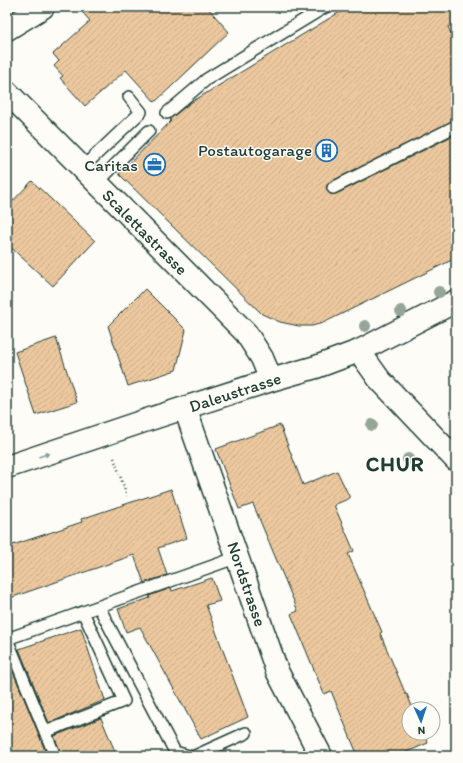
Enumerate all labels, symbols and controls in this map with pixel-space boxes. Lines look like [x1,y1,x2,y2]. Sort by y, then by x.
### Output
building icon: Postautogarage [314,137,340,163]
place label: Postautogarage [198,140,312,160]
office icon: Caritas [141,152,167,178]
place label: Caritas [84,155,138,175]
street label: Scalettastrasse [98,185,192,279]
street label: Daleustrasse [187,368,283,416]
one-way arrow [38,451,50,457]
district label: CHUR [366,451,424,476]
street label: Nordstrasse [223,539,271,629]
north arrow [401,701,441,741]
text: N [417,724,426,737]

